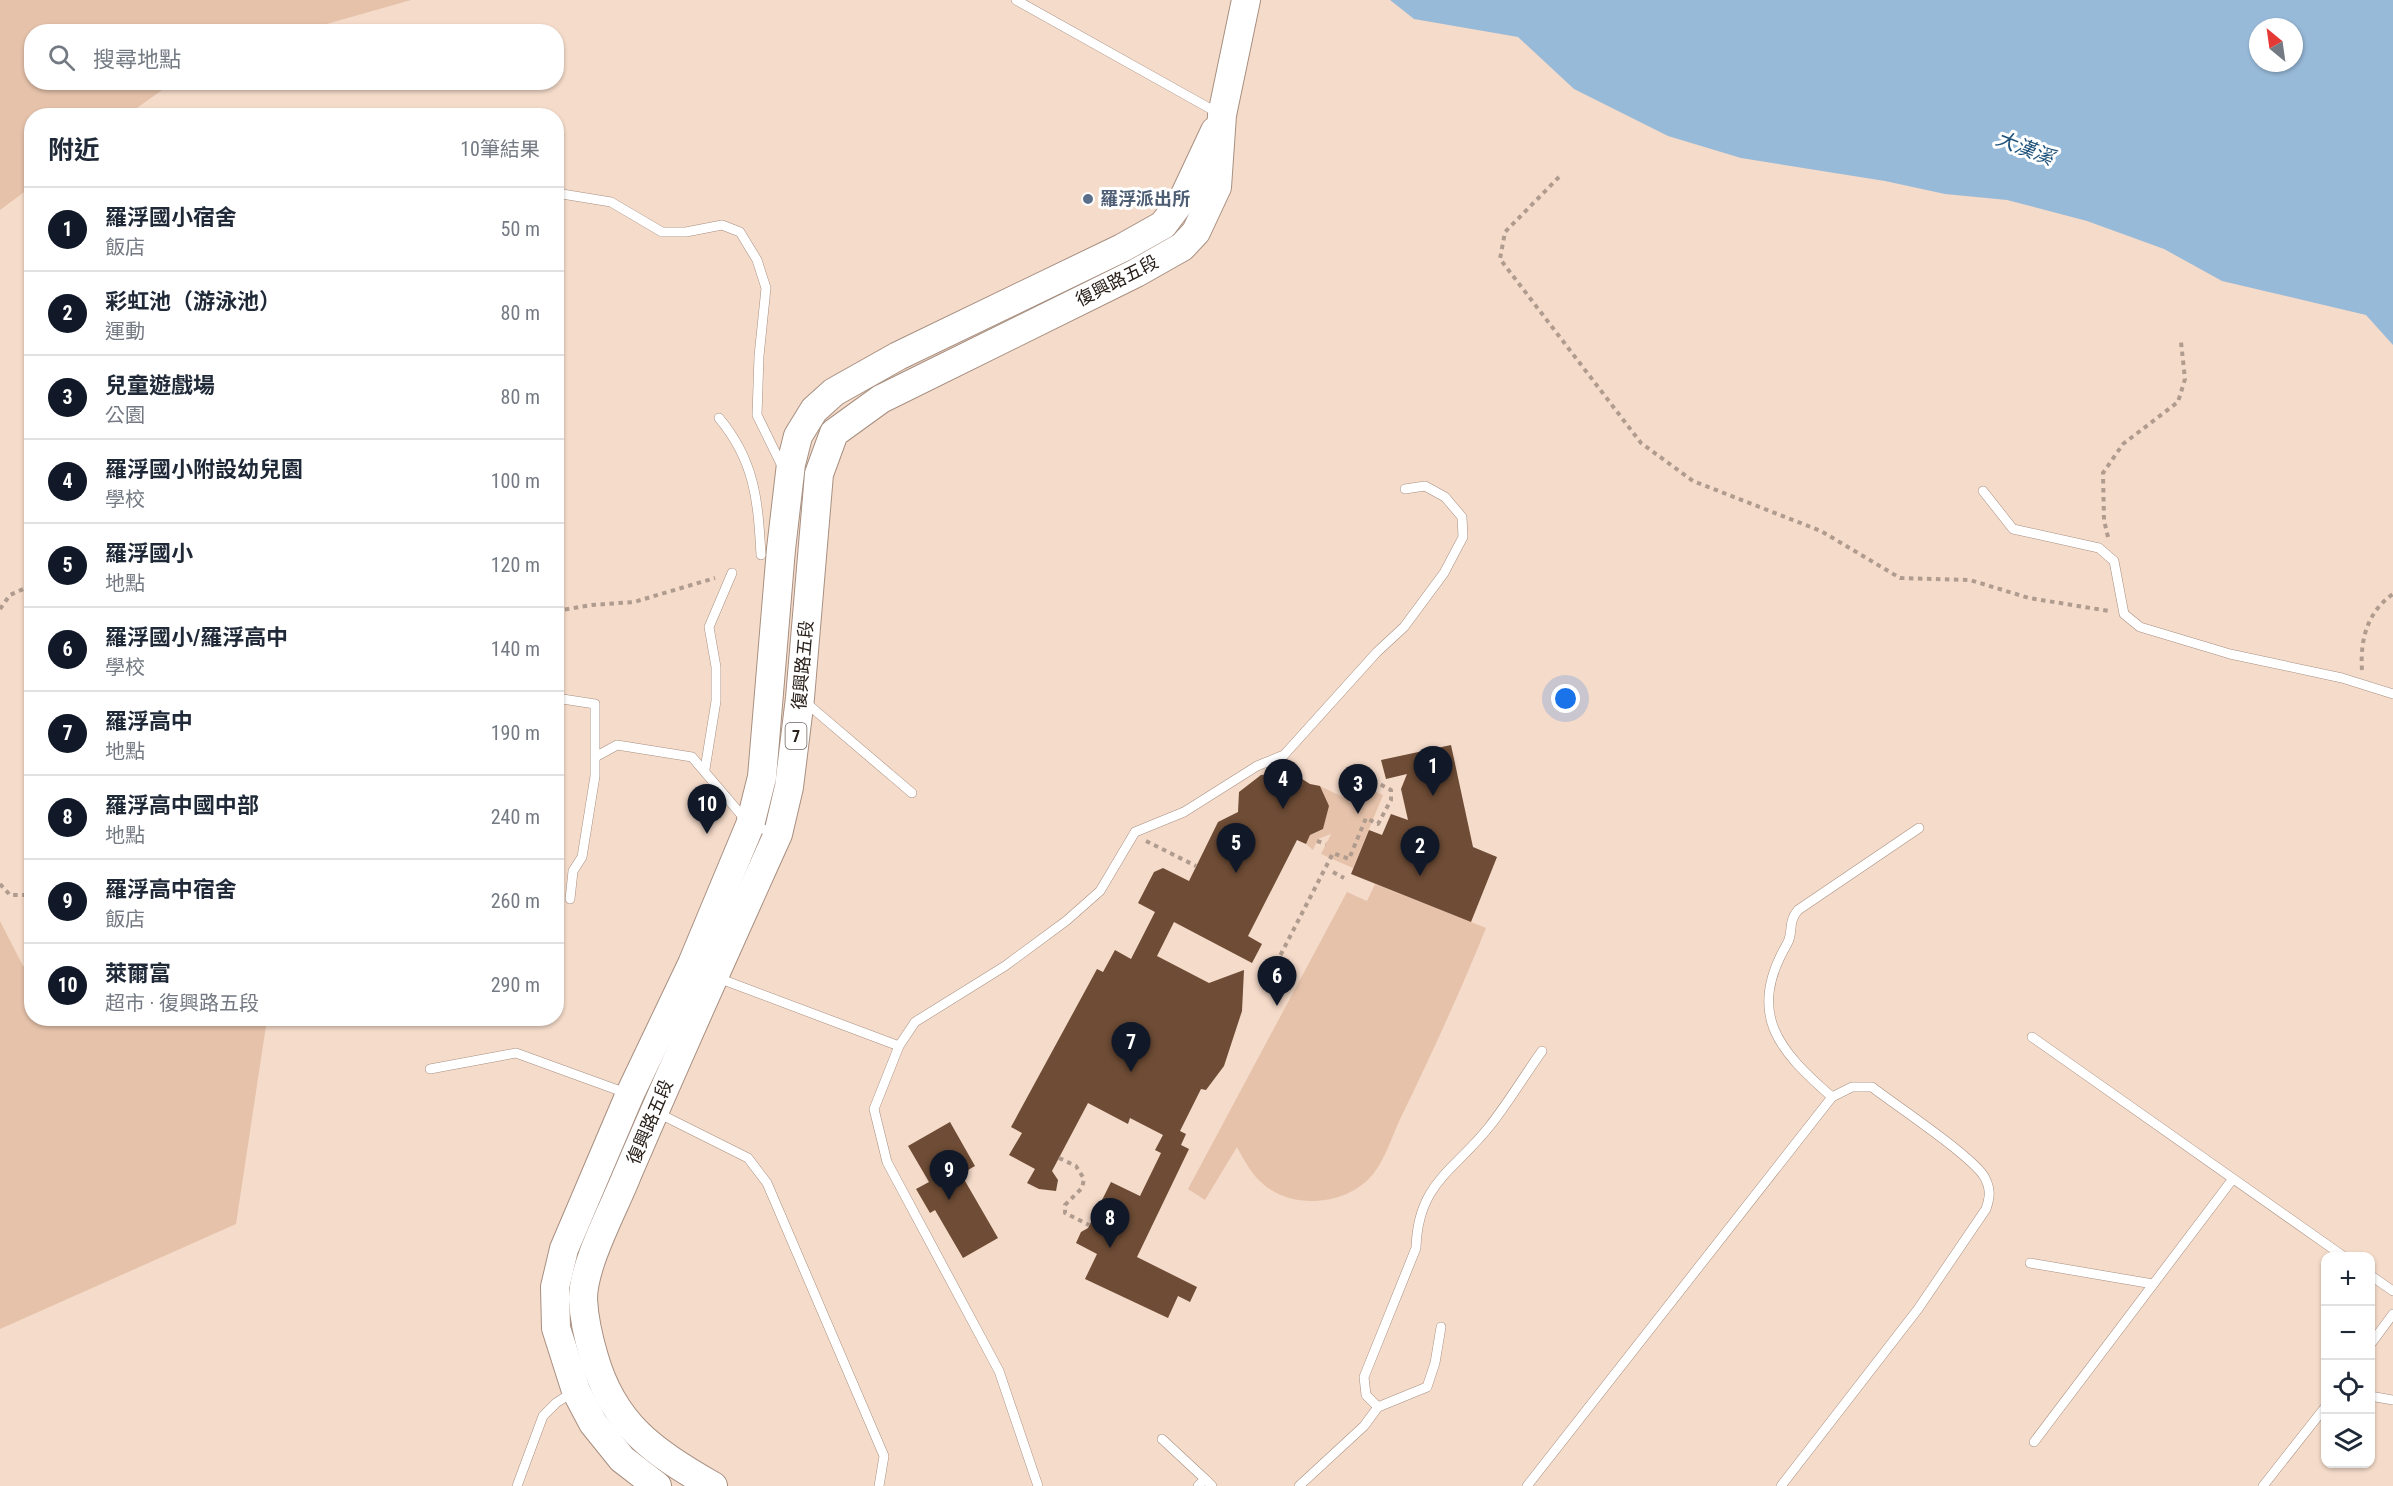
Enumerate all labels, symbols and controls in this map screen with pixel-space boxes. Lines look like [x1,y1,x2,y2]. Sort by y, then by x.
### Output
north arrow [2249,18,2303,72]
search box [24,24,564,90]
icon: search [45,41,78,74]
text: 搜尋地點 [93,47,181,72]
water label: 大漢溪 [1993,126,2060,171]
text: 附近 [48,135,100,165]
text: 10筆結果 [460,137,540,161]
place label: 羅浮派出所 [1100,188,1190,209]
marker: 羅浮派出所 [1081,192,1095,206]
text: 羅浮國小宿舍 [105,205,237,230]
text: 1 [62,217,73,241]
text: 50 m [501,217,540,241]
text: 飯店 [105,235,145,259]
street label: 復興路五段 [1072,251,1162,310]
text: 彩虹池（游泳池） [105,289,281,314]
text: 2 [62,301,73,325]
text: 80 m [501,301,540,325]
text: 運動 [105,319,145,343]
text: 兒童遊戲場 [105,373,215,398]
text: 3 [62,385,73,409]
text: 80 m [501,385,540,409]
text: 公園 [105,403,145,427]
text: 羅浮國小附設幼兒園 [105,457,303,482]
text: 4 [62,469,73,493]
text: 100 m [491,469,540,493]
text: 學校 [105,487,145,511]
text: 羅浮國小 [105,541,193,566]
text: 5 [62,553,73,577]
text: 120 m [491,553,540,577]
text: 地點 [105,571,145,595]
street label: 復興路五段 [788,619,817,711]
text: 羅浮國小/羅浮高中 [105,625,288,650]
text: 6 [62,637,73,661]
text: 140 m [491,637,540,661]
text: 學校 [105,655,145,679]
your location [1551,684,1580,713]
text: 羅浮高中 [105,709,193,734]
text: 7 [62,721,73,745]
text: 190 m [491,721,540,745]
road number: 7 [786,723,806,749]
text: 地點 [105,739,145,763]
pin: 1 [1414,746,1452,796]
pin: 4 [1264,760,1302,809]
pin: 3 [1338,764,1378,814]
pin: 10 [688,784,726,834]
text: 羅浮高中國中部 [105,793,259,818]
text: 8 [62,805,73,829]
text: 240 m [491,805,540,829]
text: 地點 [105,823,145,847]
pin: 5 [1216,824,1256,873]
pin: 2 [1400,826,1440,876]
text: 羅浮高中宿舍 [105,877,237,902]
text: 9 [62,889,73,913]
text: 260 m [491,889,540,913]
text: 飯店 [105,907,145,931]
pin: 6 [1258,956,1296,1006]
text: 萊爾富 [105,961,171,986]
text: 10 [57,973,78,997]
text: 290 m [491,973,540,997]
text: 超市 · 復興路五段 [105,991,259,1015]
pin: 7 [1112,1022,1150,1072]
street label: 復興路五段 [622,1076,677,1167]
pin: 9 [930,1150,968,1200]
pin: 8 [1090,1198,1130,1248]
map controls [2321,1252,2375,1468]
button: + [2321,1252,2375,1306]
button: − [2321,1306,2375,1360]
button: locate [2321,1360,2375,1414]
button: layers [2321,1414,2375,1468]

